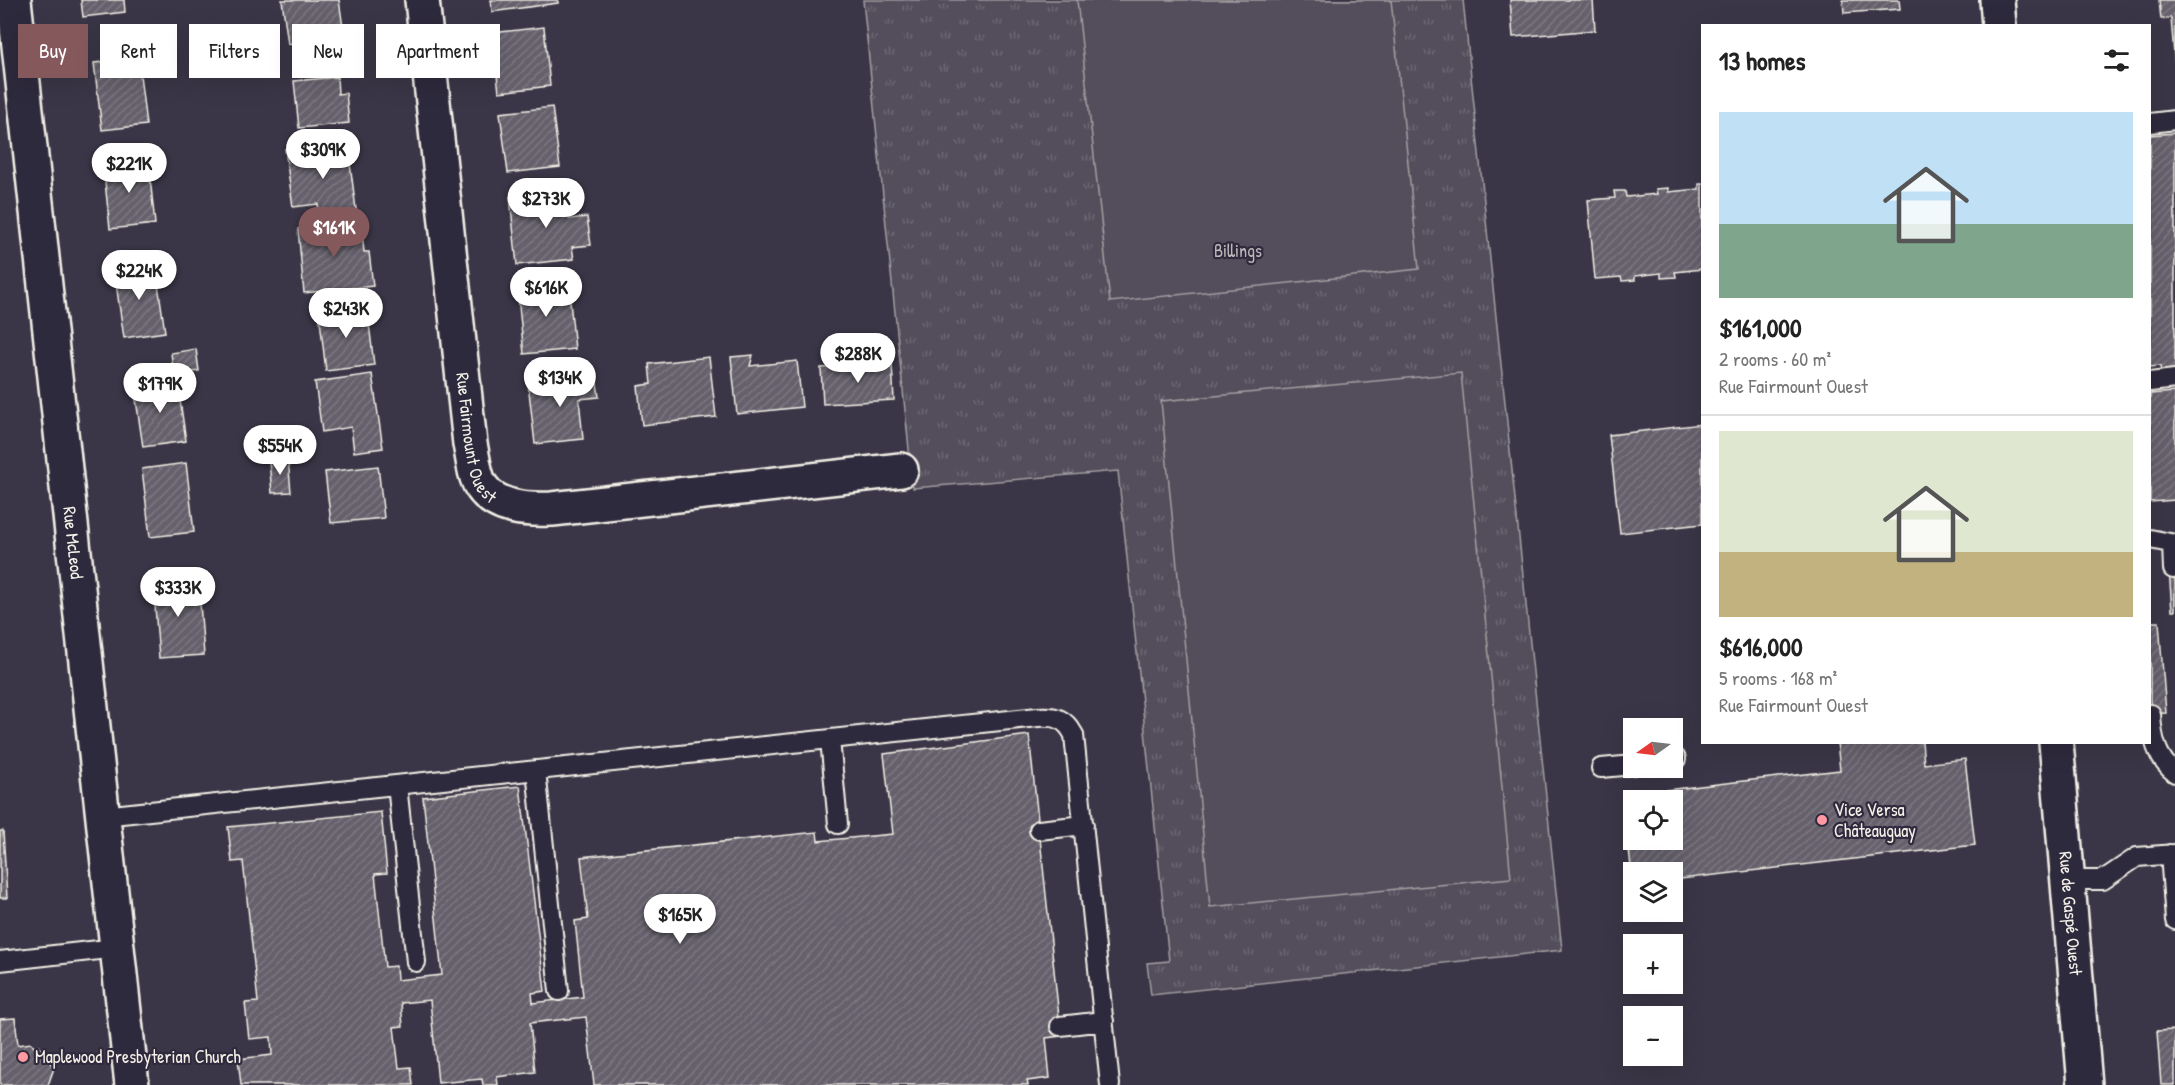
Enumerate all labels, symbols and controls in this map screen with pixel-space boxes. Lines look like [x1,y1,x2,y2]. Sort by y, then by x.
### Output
chip: Buy [18,24,88,78]
chip: Rent [100,24,177,78]
chip: Filters [189,24,280,78]
chip: New [292,24,364,78]
chip: Apartment [376,24,500,78]
text: 13 homes [1719,43,1806,78]
icon: filters [2100,44,2133,77]
pin: $309K [281,129,365,180]
text: $309K [300,135,346,162]
pin: $221K [87,143,171,194]
text: $221K [106,149,152,176]
icon: home [1872,151,1980,259]
pin: $273K [504,178,588,229]
text: $273K [522,184,570,211]
pin: $161K [292,207,376,258]
text: $161K [312,213,356,240]
park label: Billings [1214,238,1262,263]
pin: $224K [97,250,181,301]
text: $224K [116,256,162,283]
pin: $616K [504,267,588,318]
text: $616K [524,273,568,300]
pin: $243K [304,288,388,339]
text: $243K [323,294,369,321]
text: $161,000 [1719,310,1802,345]
pin: $288K [816,333,900,384]
text: $288K [834,339,882,366]
text: 2 rooms · 60 m² [1719,345,1831,372]
pin: $134K [518,357,602,408]
pin: $179K [118,363,202,414]
text: $134K [538,363,582,390]
text: $179K [137,369,183,396]
street label: Rue Fairmount Ouest [450,371,503,509]
text: Rue Fairmount Ouest [1719,372,1868,399]
pin: $554K [238,425,322,476]
text: $554K [257,431,303,458]
icon: home [1872,470,1980,578]
street label: Rue McLeod [57,505,90,580]
pin: $333K [136,567,220,618]
text: $333K [154,573,202,600]
text: $616,000 [1719,629,1803,664]
text: 5 rooms · 168 m² [1719,664,1837,691]
text: Rue Fairmount Ouest [1719,691,1868,718]
north arrow [1623,718,1683,778]
map controls [1623,718,1683,1066]
button: locate [1623,790,1683,850]
place label: Vice Versa Châteauguay [1834,797,1916,843]
marker: Vice Versa Châteauguay [1815,813,1829,827]
street label: Rue de Gaspé Ouest [2053,850,2089,977]
button: layers [1623,862,1683,922]
pin: $165K [638,894,722,945]
text: $165K [658,900,702,927]
button: + [1623,934,1683,994]
button: − [1623,1006,1683,1066]
place label: Maplewood Presbyterian Church [35,1044,241,1069]
marker: Maplewood Presbyterian Church [16,1050,30,1064]

